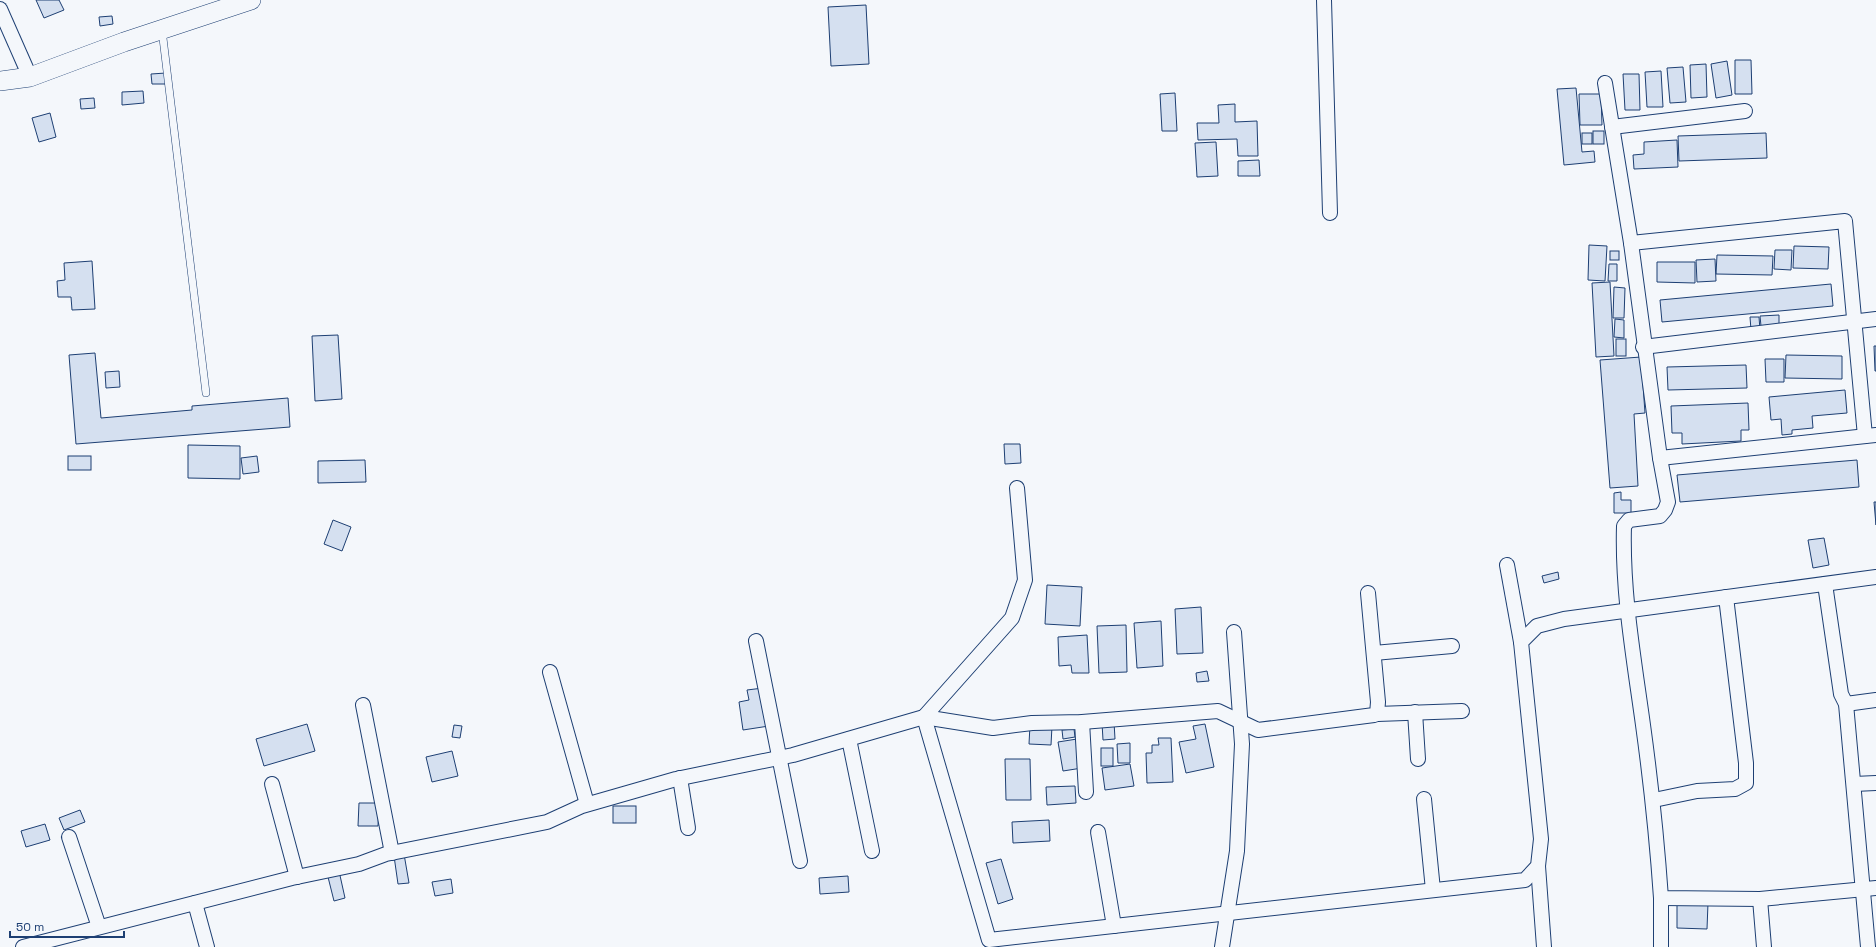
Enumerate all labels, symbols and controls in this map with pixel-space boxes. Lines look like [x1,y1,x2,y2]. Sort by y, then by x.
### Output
scale bar [10,913,124,939]
text: 50 m [16,919,44,935]

